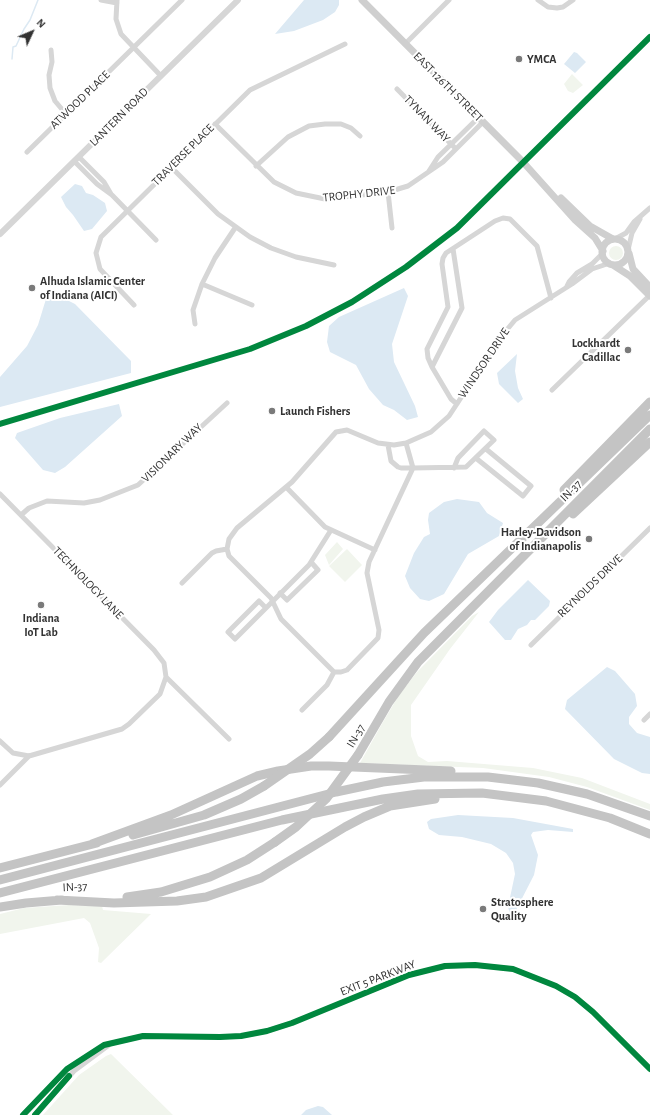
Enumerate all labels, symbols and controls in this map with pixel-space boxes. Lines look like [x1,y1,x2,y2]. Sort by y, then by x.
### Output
north arrow [12,12,52,52]
text: N [34,17,48,30]
street label: EAST 126TH STREET [410,49,486,125]
place label: YMCA [527,52,557,66]
marker: YMCA [514,54,524,64]
street label: ATWOOD PLACE [47,68,113,132]
street label: LANTERN ROAD [87,85,151,149]
street label: TYNAN WAY [401,92,453,146]
street label: TRAVERSE PLACE [149,121,217,189]
street label: TROPHY DRIVE [322,183,396,205]
place label: Alhuda Islamic Center of Indiana (AICI) [40,274,145,302]
marker: Alhuda Islamic Center of Indiana (AICI) [27,283,37,293]
street label: WINDSOR DRIVE [455,325,513,401]
place label: Lockhardt Cadillac [572,336,620,364]
marker: Lockhardt Cadillac [623,345,633,355]
place label: Launch Fishers [280,404,350,418]
marker: Launch Fishers [267,406,277,416]
street label: VISIONARY WAY [139,420,205,486]
street label: IN-37 [557,477,585,505]
place label: Harley-Davidson of Indianapolis [501,525,581,553]
marker: Harley-Davidson of Indianapolis [584,534,594,544]
street label: TECHNOLOGY LANE [50,544,126,622]
street label: REYNOLDS DRIVE [555,551,625,621]
marker: Indiana IoT Lab [36,600,46,610]
place label: Indiana IoT Lab [22,611,60,639]
street label: IN-37 [343,722,369,750]
street label: IN-37 [62,879,88,895]
place label: Stratosphere Quality [491,895,553,923]
marker: Stratosphere Quality [478,904,488,914]
street label: EXIT 5 PARKWAY [338,957,418,999]

